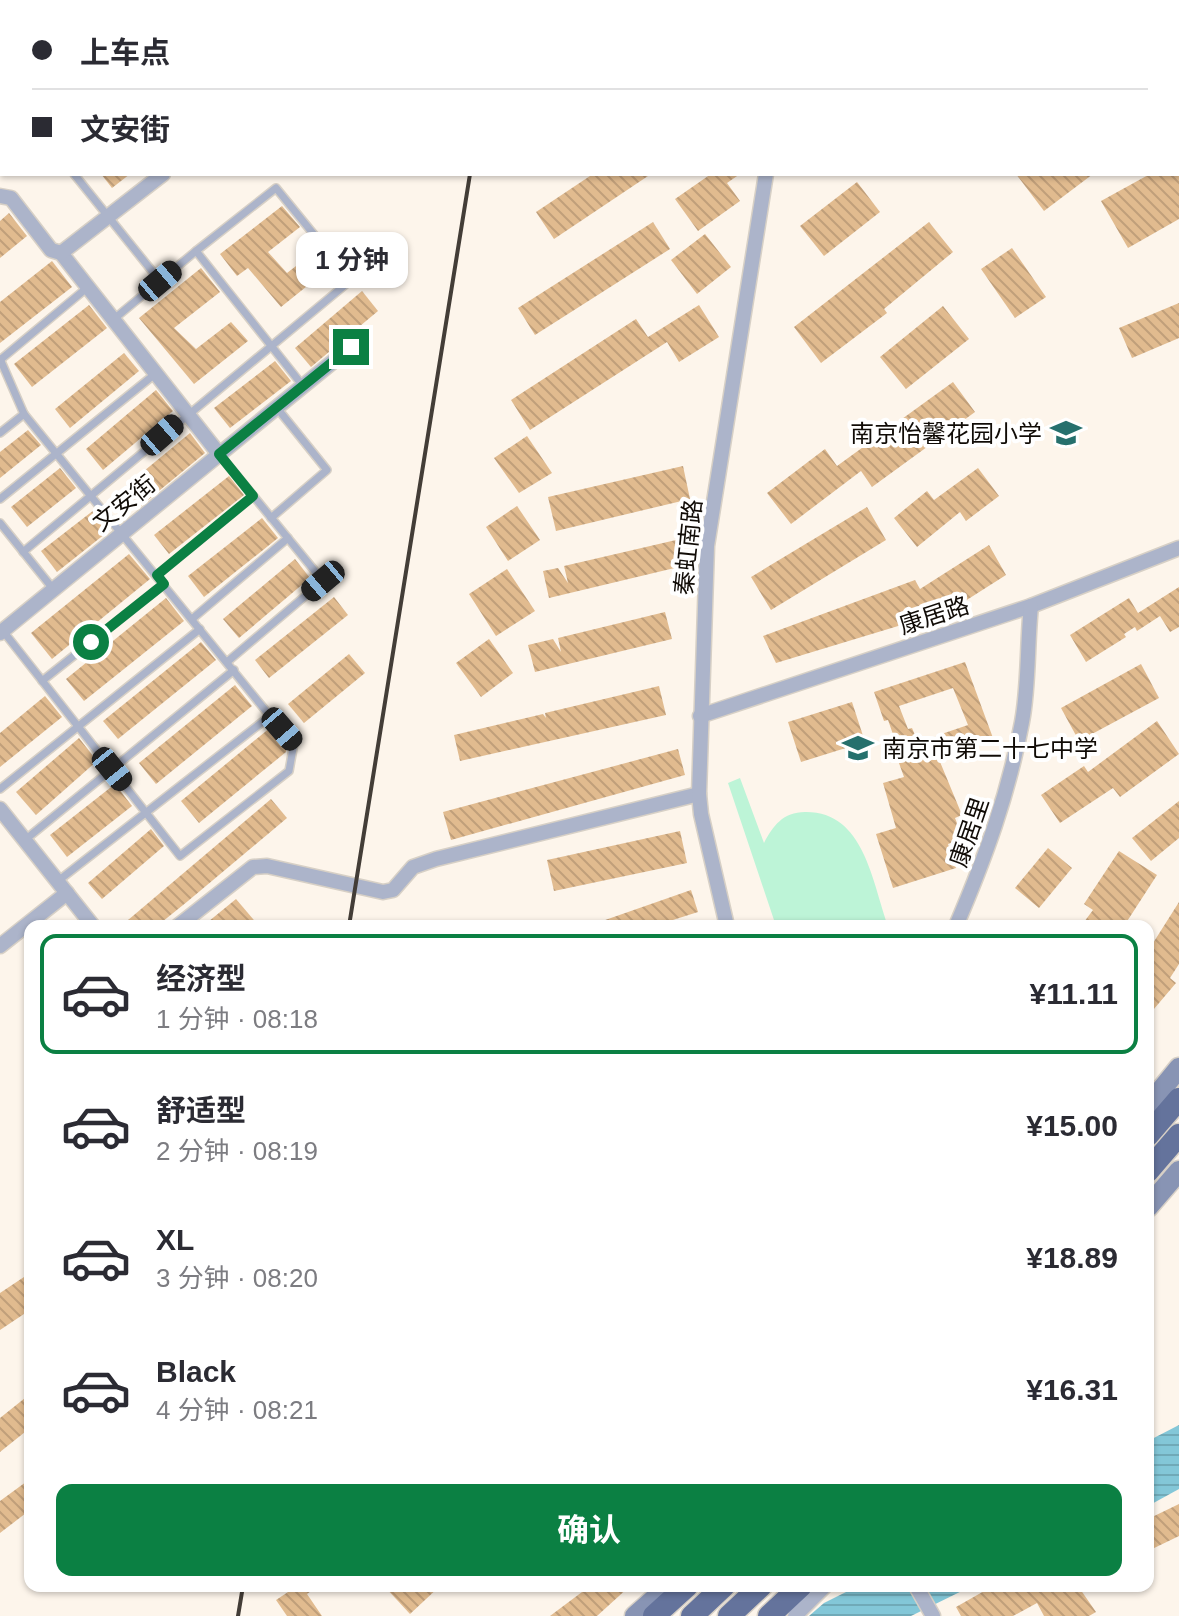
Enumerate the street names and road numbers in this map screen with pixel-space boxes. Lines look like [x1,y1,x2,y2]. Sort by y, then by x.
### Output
street label: 文安街 [88,470,160,536]
street label: 秦虹南路 [670,498,706,596]
street label: 康居路 [896,591,972,639]
street label: 康居里 [945,794,993,870]

